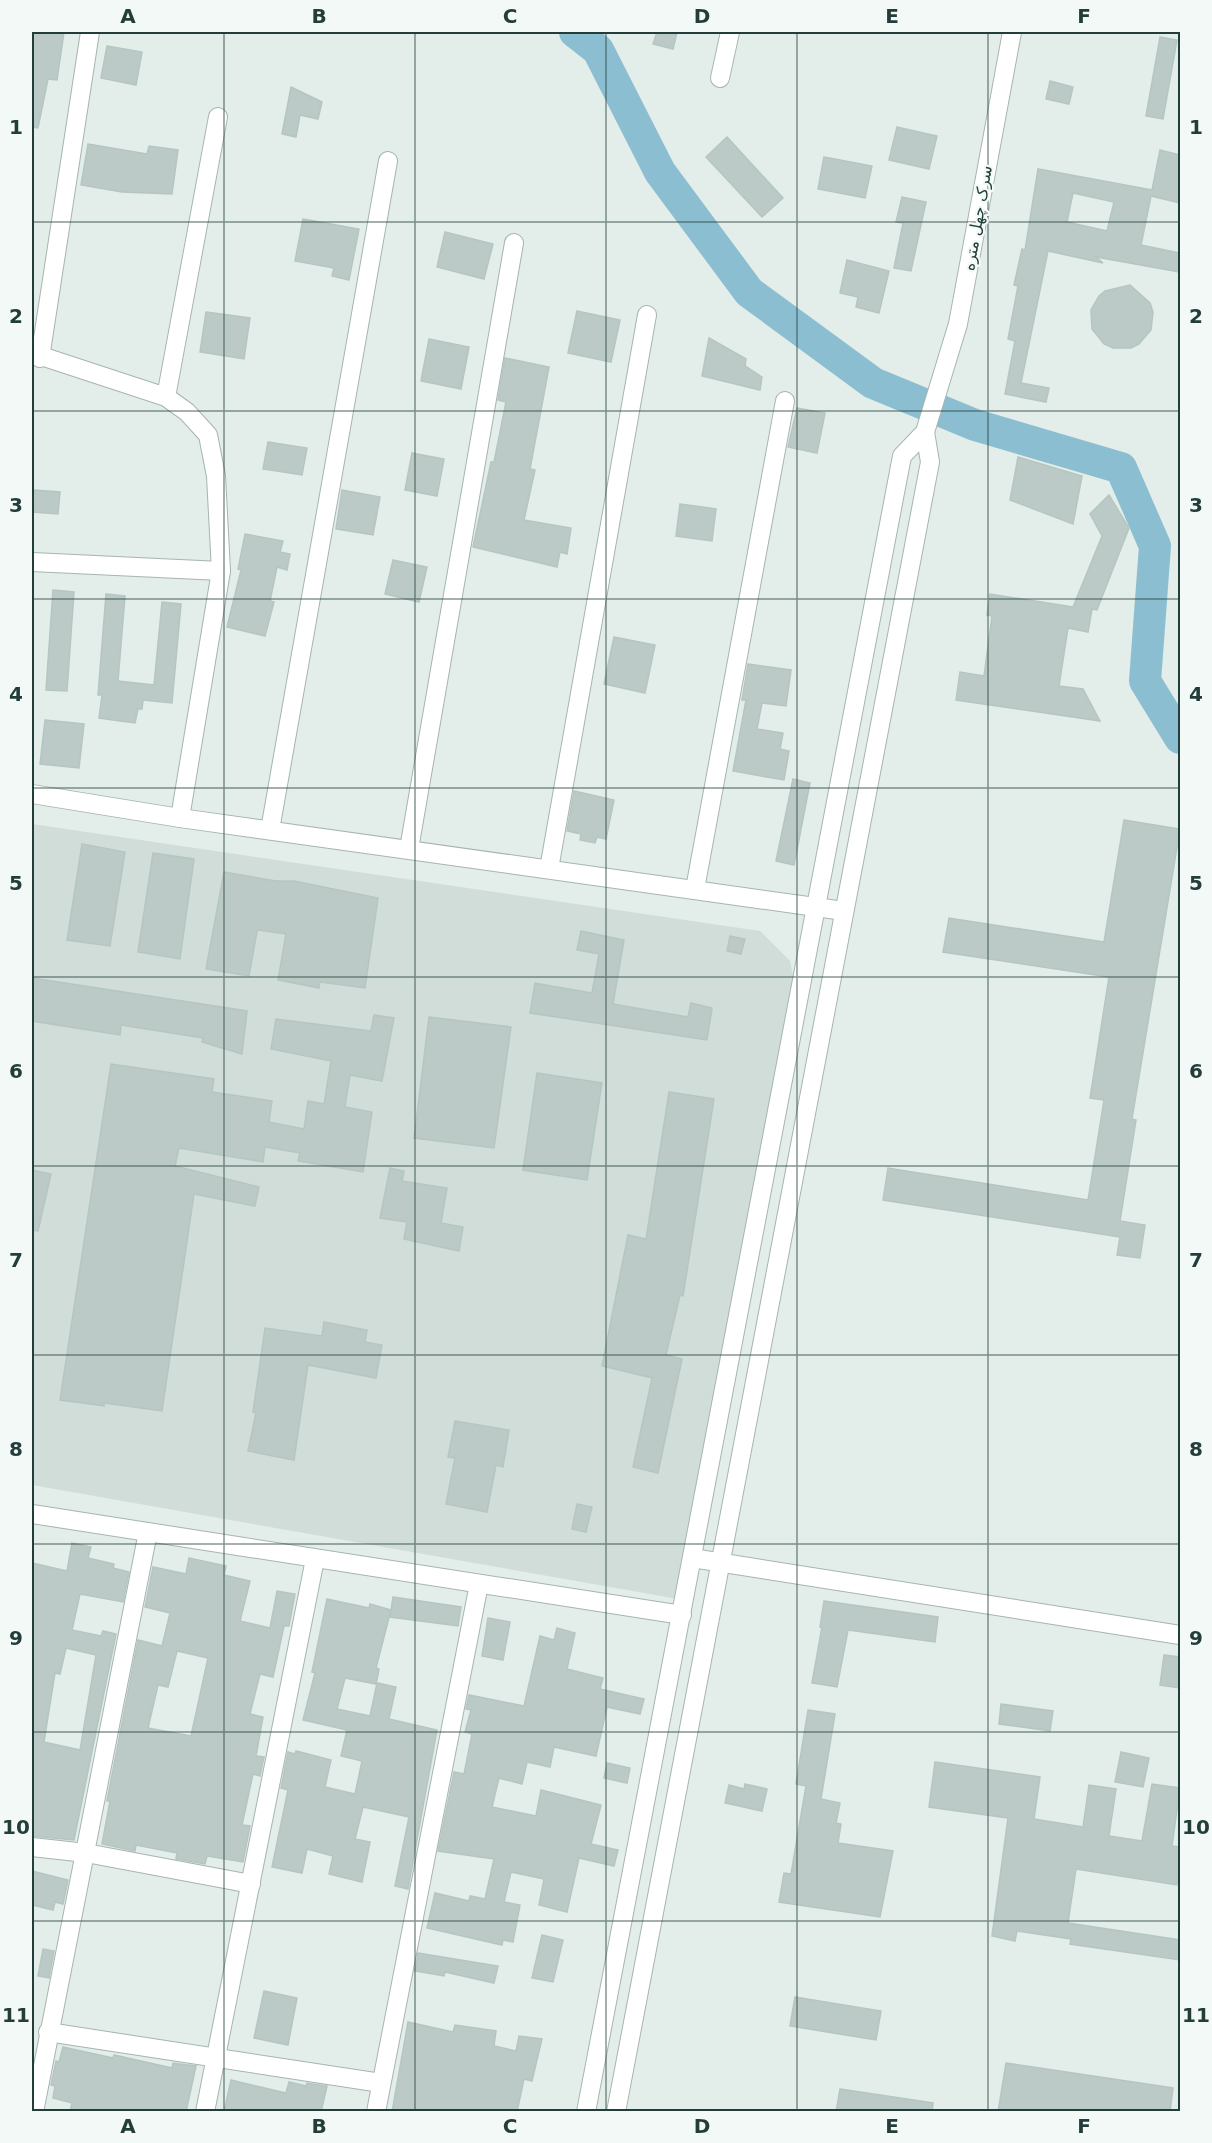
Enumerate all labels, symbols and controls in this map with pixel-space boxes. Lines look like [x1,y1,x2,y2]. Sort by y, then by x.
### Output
text: A [120,4,136,28]
text: B [311,4,327,28]
text: C [503,4,517,28]
text: D [694,4,710,28]
text: E [885,4,899,28]
text: F [1077,4,1091,28]
text: 1 [9,115,23,139]
text: 1 [1189,115,1203,139]
street label: سرک چهل متره [959,164,997,272]
text: 2 [9,304,23,328]
text: 2 [1189,304,1203,328]
text: 3 [9,493,23,517]
text: 3 [1189,493,1203,517]
text: 4 [9,682,23,706]
text: 4 [1189,682,1203,706]
text: 5 [9,871,23,895]
text: 5 [1189,871,1203,895]
text: 6 [9,1059,23,1083]
text: 6 [1189,1059,1203,1083]
text: 7 [9,1248,23,1272]
text: 7 [1189,1248,1203,1272]
text: 8 [9,1437,23,1461]
text: 8 [1189,1437,1203,1461]
text: 9 [9,1626,23,1650]
text: 9 [1189,1626,1203,1650]
text: 10 [2,1815,30,1839]
text: 10 [1182,1815,1210,1839]
text: 11 [2,2003,30,2027]
text: 11 [1182,2003,1210,2027]
text: A [120,2114,136,2138]
text: B [311,2114,327,2138]
text: C [503,2114,517,2138]
text: D [694,2114,710,2138]
text: E [885,2114,899,2138]
text: F [1077,2114,1091,2138]

